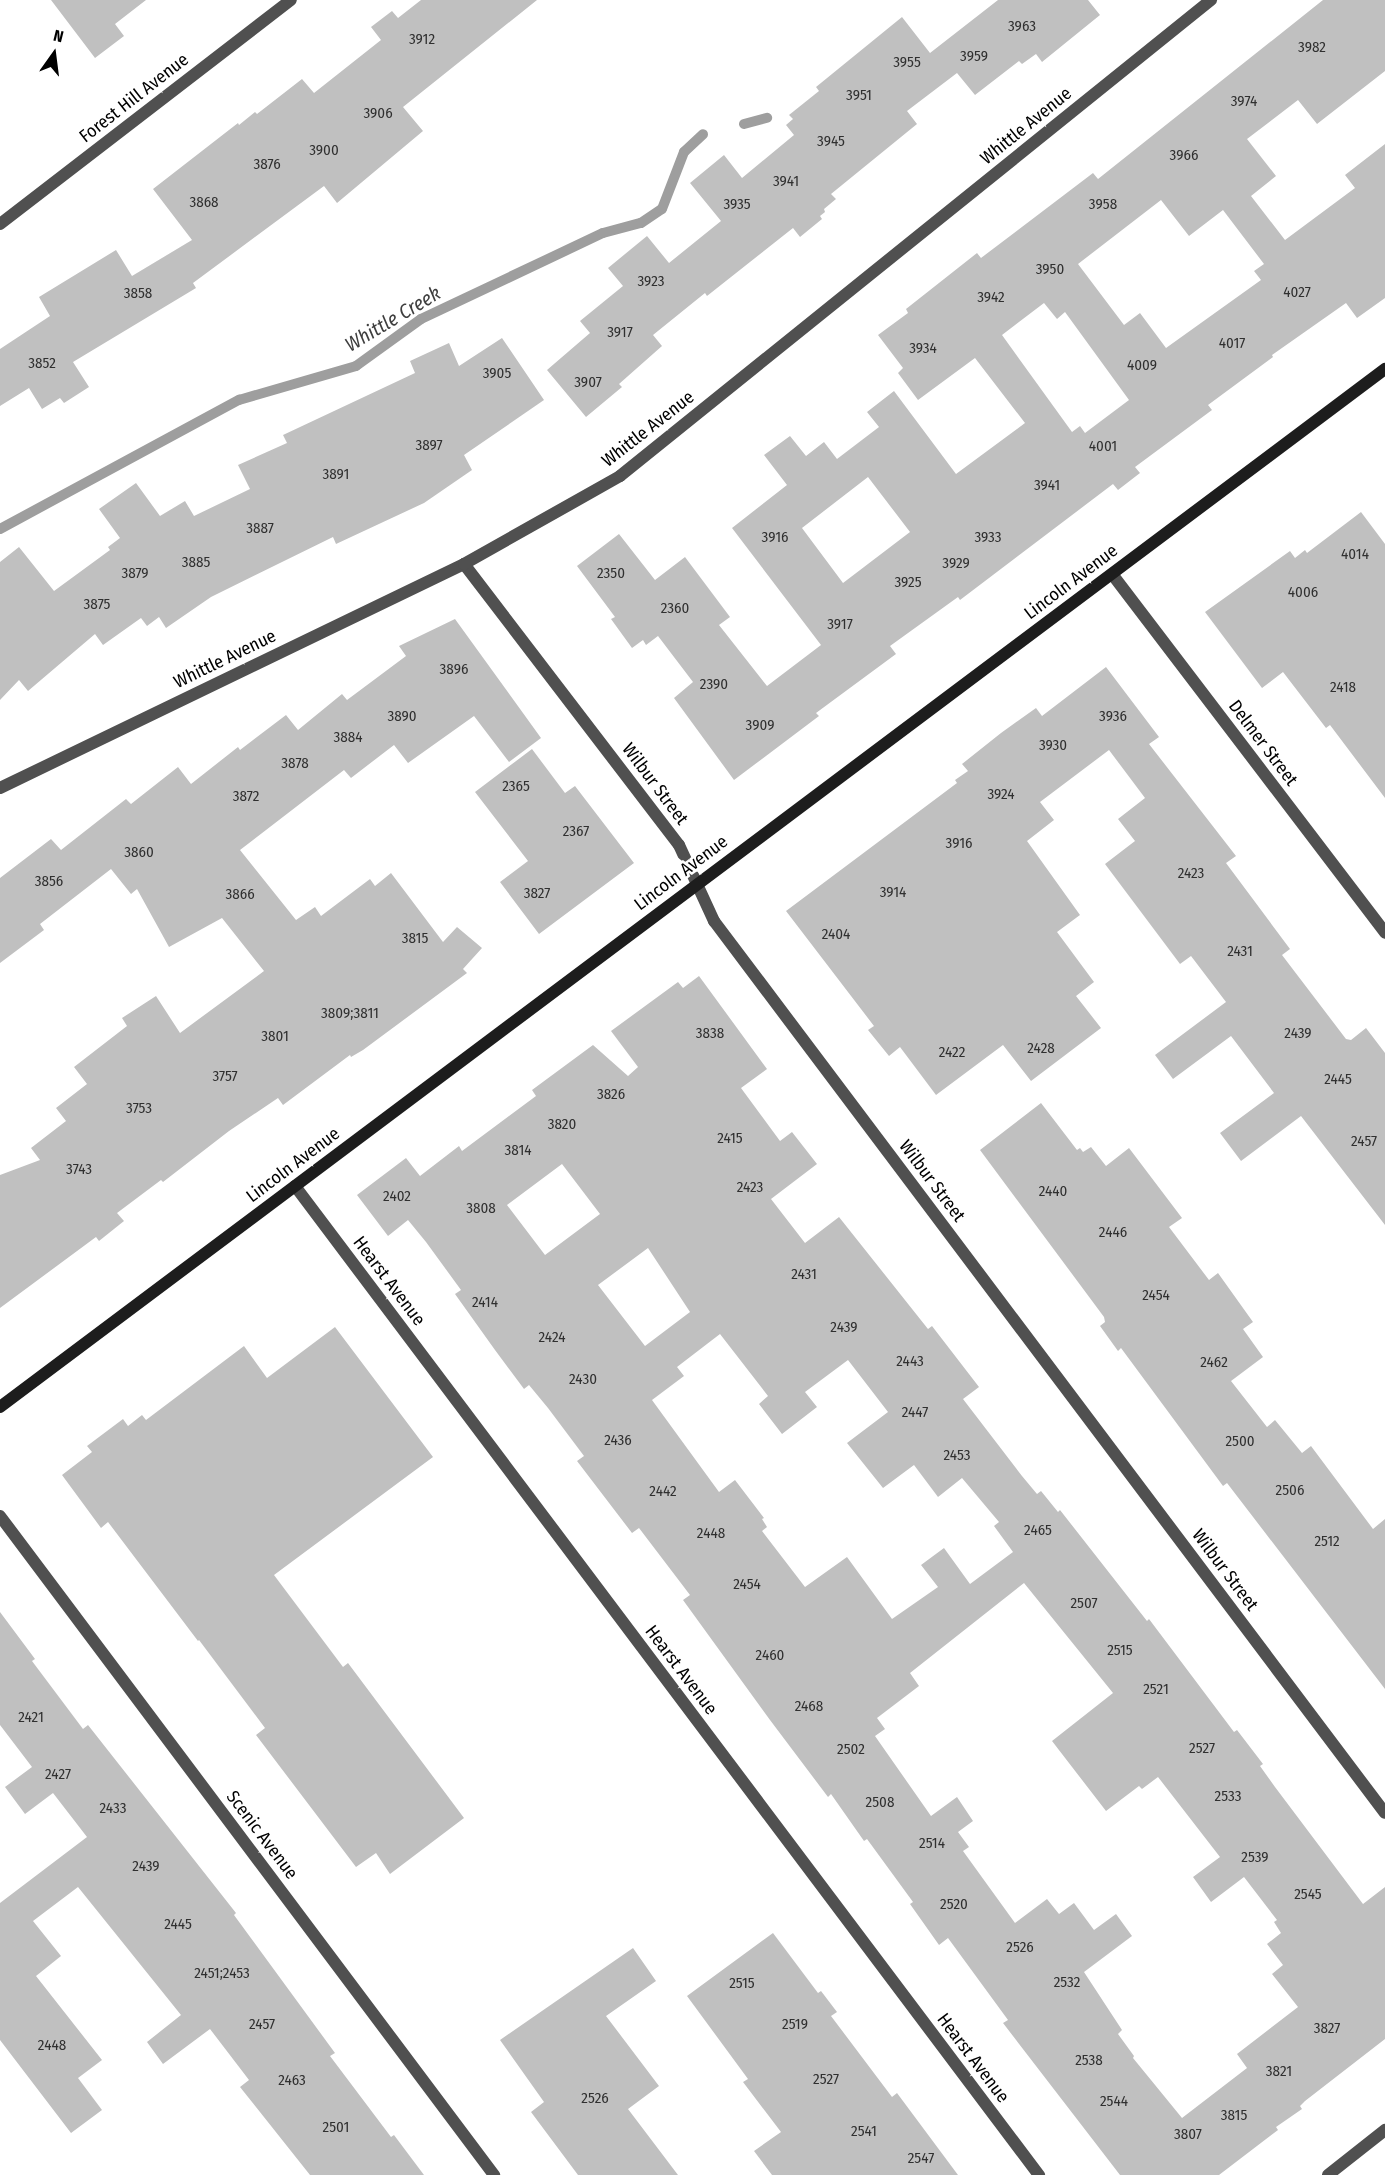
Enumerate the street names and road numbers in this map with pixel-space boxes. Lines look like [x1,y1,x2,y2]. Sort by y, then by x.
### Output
street label: Forest Hill Avenue [75,49,193,147]
street label: Whittle Avenue [976,83,1076,169]
street label: Whittle Avenue [598,386,698,472]
street label: Lincoln Avenue [1020,540,1122,624]
street label: Whittle Avenue [170,625,280,693]
street label: Delmer Street [1224,696,1302,790]
street label: Wilbur Street [617,739,693,829]
street label: Lincoln Avenue [630,831,732,915]
street label: Lincoln Avenue [242,1123,344,1207]
street label: Wilbur Street [894,1136,970,1226]
street label: Hearst Avenue [348,1232,430,1330]
street label: Wilbur Street [1187,1525,1263,1615]
street label: Hearst Avenue [640,1621,722,1719]
street label: Scenic Avenue [222,1786,302,1884]
street label: Hearst Avenue [932,2009,1014,2107]

